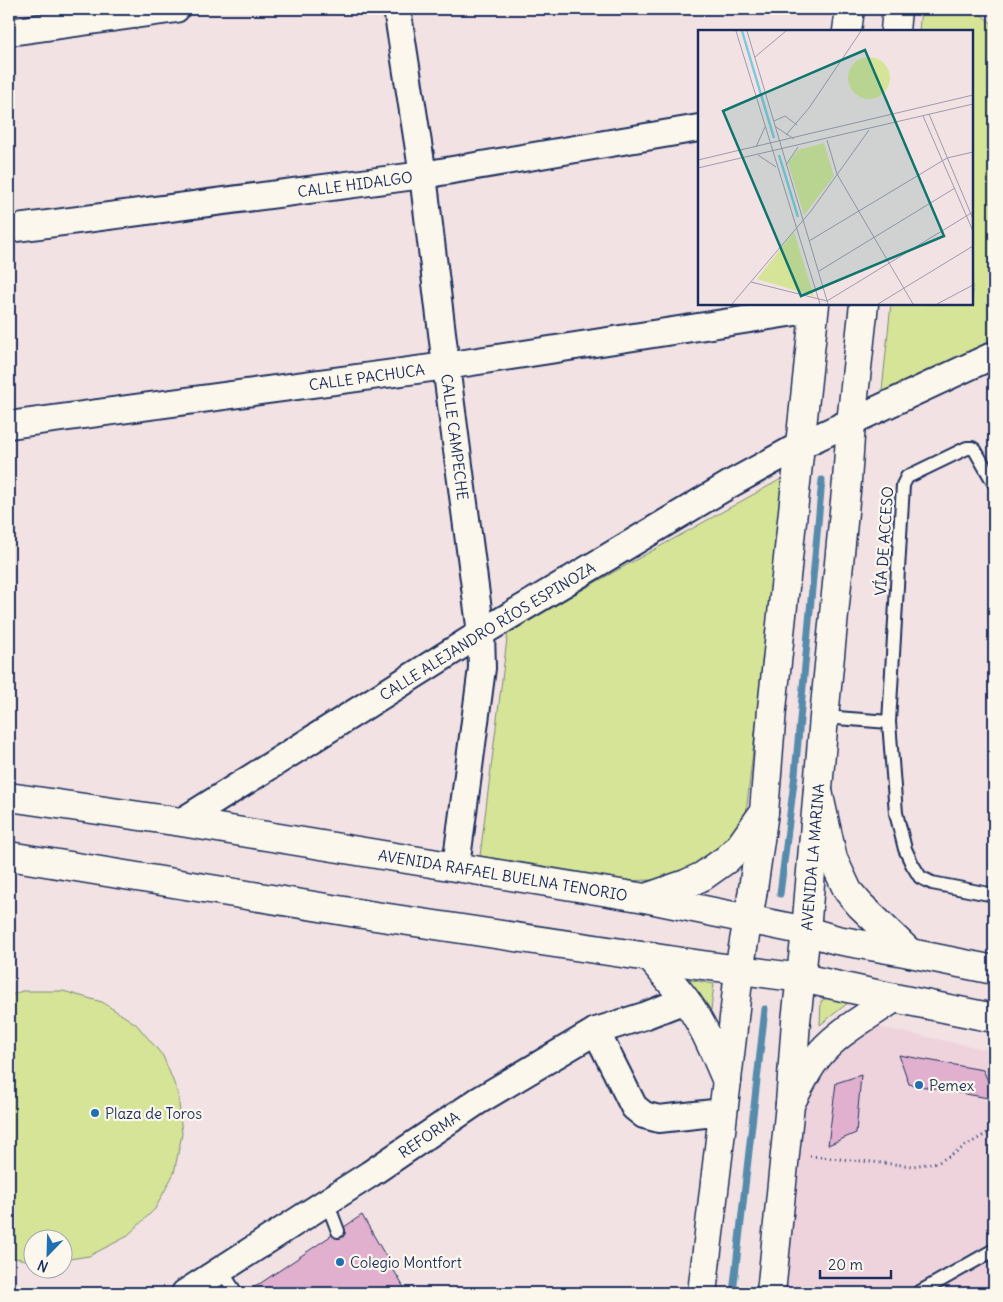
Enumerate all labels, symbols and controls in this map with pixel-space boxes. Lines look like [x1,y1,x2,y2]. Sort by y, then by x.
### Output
inset map [698,30,973,305]
street label: CALLE HIDALGO [296,167,414,201]
street label: CALLE PACHUCA [308,359,426,394]
street label: CALLE CAMPECHE [438,373,473,501]
street label: VÍA DE ACCESO [871,486,897,596]
street label: CALLE ALEJANDRO RÍOS ESPINOZA [376,557,599,704]
street label: AVENIDA LA MARINA [797,782,828,931]
street label: AVENIDA RAFAEL BUELNA TENORIO [377,845,629,904]
place label: Pemex [929,1076,975,1095]
marker: Pemex [913,1079,925,1091]
place label: Plaza de Toros [105,1104,202,1123]
marker: Plaza de Toros [89,1107,101,1119]
street label: REFORMA [395,1107,463,1162]
north arrow [22,1230,72,1280]
scale bar [820,1247,892,1279]
place label: Colegio Montfort [350,1253,462,1272]
text: 20 m [828,1255,863,1274]
text: N [35,1256,51,1276]
marker: Colegio Montfort [334,1256,346,1268]

